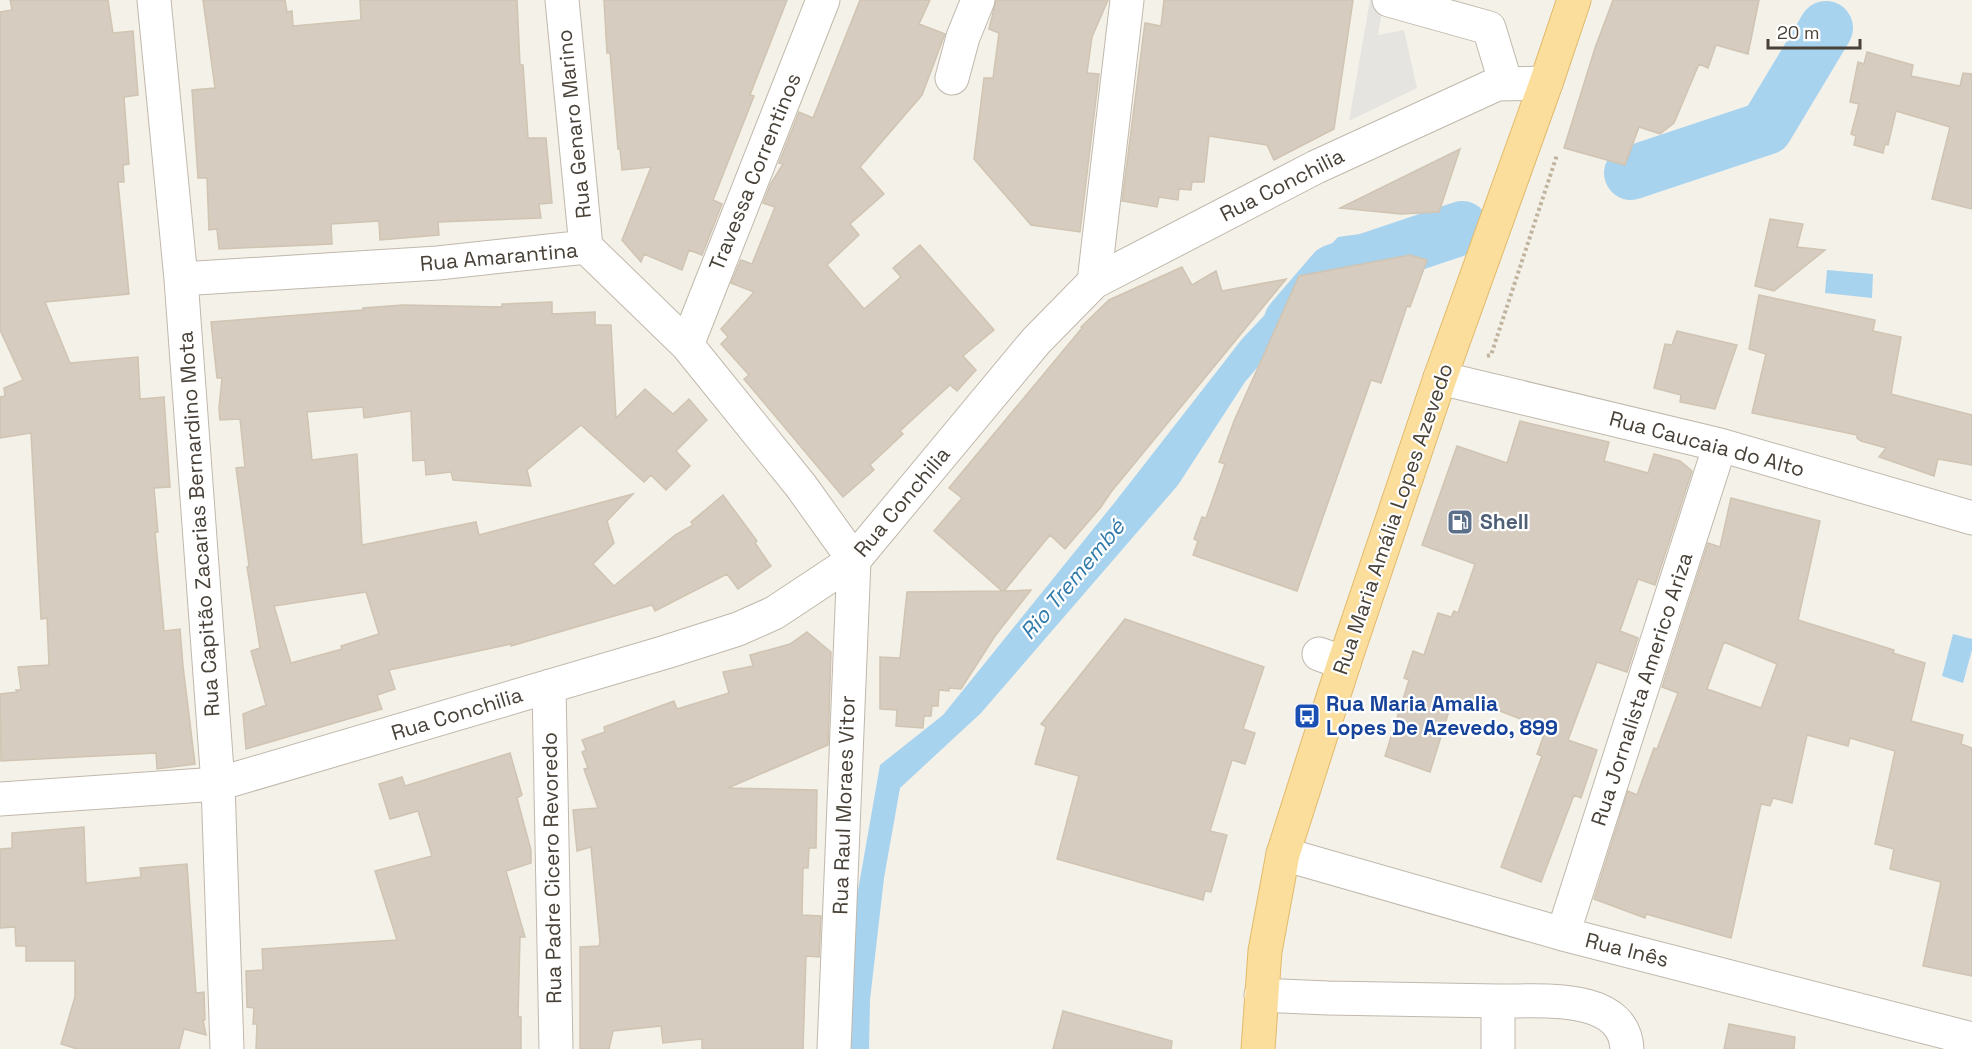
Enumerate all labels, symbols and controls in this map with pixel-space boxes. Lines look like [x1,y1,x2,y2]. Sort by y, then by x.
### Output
scale bar [1768,12,1860,50]
text: 20 m [1777,21,1820,44]
street label: Rua Genaro Marino [550,28,597,220]
street label: Travessa Correntinos [702,69,807,275]
street label: Rua Conchilia [1215,142,1348,227]
street label: Rua Amarantina [419,236,579,277]
street label: Rua Capitão Zacarias Bernardino Mota [172,330,225,718]
street label: Rua Maria Amália Lopes Azevedo [1326,360,1459,678]
street label: Rua Caucaia do Alto [1606,404,1808,483]
street label: Rua Conchilia [848,441,956,562]
fuel station icon: Shell [1445,507,1475,537]
place label: Shell [1480,508,1529,535]
water label: Rio Tremembé [1014,512,1131,645]
street label: Rua Jornalista Americo Ariza [1585,549,1699,829]
street label: Rua Conchilia [388,681,526,746]
place label: Rua Maria Amalia Lopes De Azevedo, 899 [1326,690,1558,741]
street label: Rua Raul Moraes Vitor [826,695,861,915]
bus stop icon: Rua Maria Amalia Lopes De Azevedo, 899 [1292,701,1322,731]
street label: Rua Padre Cicero Revoredo [536,732,567,1004]
street label: Rua Inês [1583,926,1672,973]

